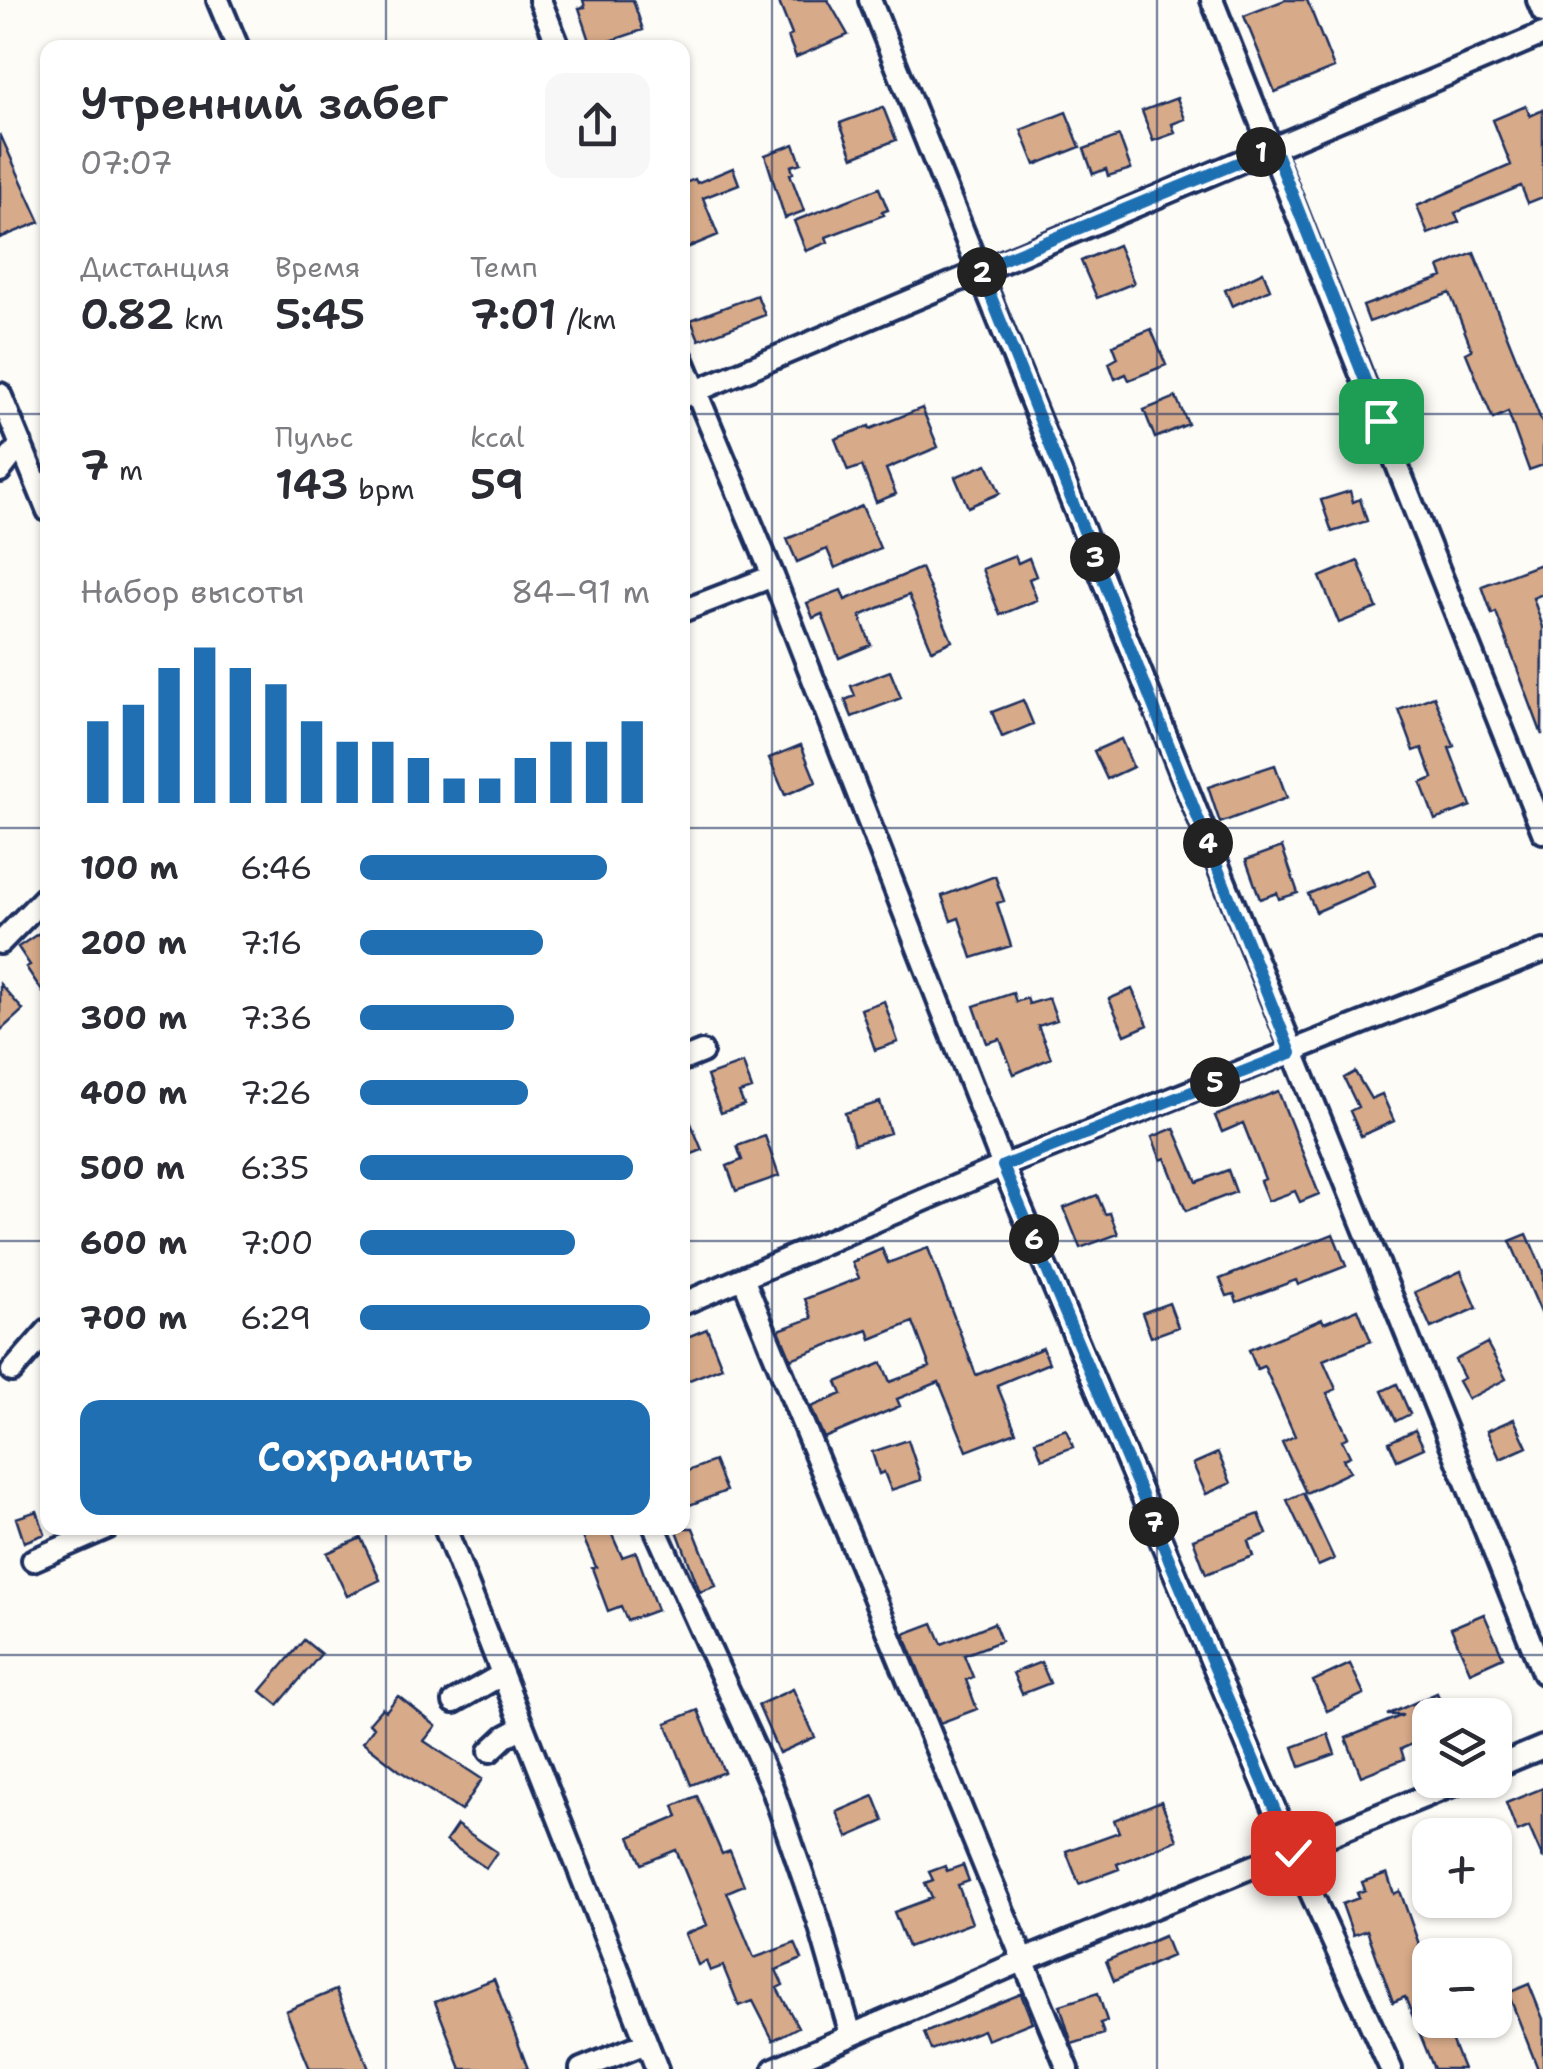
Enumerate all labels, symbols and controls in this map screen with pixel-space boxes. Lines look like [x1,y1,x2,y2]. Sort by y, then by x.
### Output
text: Утренний забег [80,73,448,133]
button: share [545,73,650,178]
pin: 1 [1236,127,1286,177]
text: 1 [1255,133,1267,171]
text: 07:07 [80,141,173,184]
pin: 2 [957,247,1007,297]
text: Дистанция [80,248,230,286]
text: Время [275,248,360,286]
text: Темп [470,248,538,286]
text: 2 [972,253,992,291]
text: 0.82 [80,286,175,342]
text: 5:45 [275,286,365,342]
text: 7:01 [470,286,557,342]
text: km [175,300,224,338]
text: /km [557,300,616,338]
pin [1339,379,1424,464]
icon: arrive [1354,394,1409,449]
text: Пульс [275,418,354,456]
text: kcal [470,418,524,456]
text: 7 [80,437,109,493]
text: m [109,451,143,489]
text: 143 [275,456,349,512]
text: 59 [470,456,524,512]
text: bpm [349,470,415,508]
pin: 3 [1070,532,1120,582]
text: 3 [1085,538,1105,576]
text: Набор высоты [80,570,305,613]
text: 84–91 m [511,570,650,613]
pin: 4 [1183,818,1233,868]
text: 4 [1198,824,1218,862]
text: 100 m [80,846,179,889]
text: 6:46 [240,846,312,889]
text: 200 m [80,921,187,964]
text: 7:16 [240,921,302,964]
text: 300 m [80,996,187,1039]
text: 7:36 [240,996,312,1039]
pin: 5 [1190,1057,1240,1107]
text: 5 [1206,1063,1224,1101]
text: 400 m [80,1071,187,1114]
text: 7:26 [240,1071,312,1114]
text: 500 m [80,1146,185,1189]
text: 6:35 [240,1146,309,1189]
pin: 6 [1009,1214,1059,1264]
text: 6 [1024,1220,1044,1258]
text: 600 m [80,1221,187,1264]
text: 7:00 [240,1221,313,1264]
text: 700 m [80,1296,187,1339]
text: 6:29 [240,1296,312,1339]
button: Сохранить [80,1400,650,1515]
pin: 7 [1129,1497,1179,1547]
text: 7 [1144,1503,1164,1541]
map controls [1412,1698,1512,2038]
button: layers [1412,1698,1512,1798]
pin [1251,1811,1336,1896]
button: + [1412,1818,1512,1918]
icon: check [1266,1826,1321,1881]
button: − [1412,1938,1512,2038]

